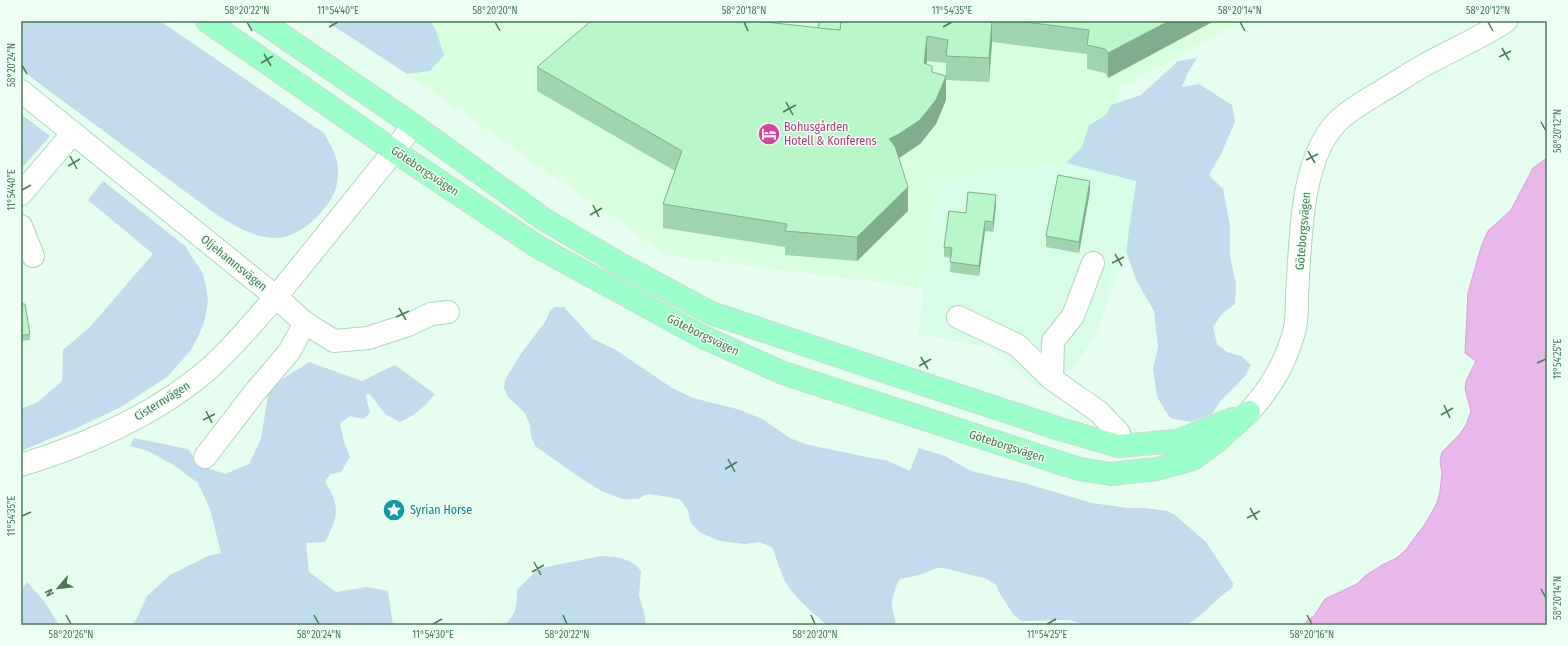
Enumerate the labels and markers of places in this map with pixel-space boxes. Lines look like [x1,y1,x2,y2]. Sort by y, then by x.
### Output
place label: Bohusgården Hotell & Konferens [784,120,877,148]
hotel icon: Bohusgården Hotell & Konferens [756,121,782,147]
place icon: Syrian Horse [381,497,407,523]
place label: Syrian Horse [410,503,472,517]

